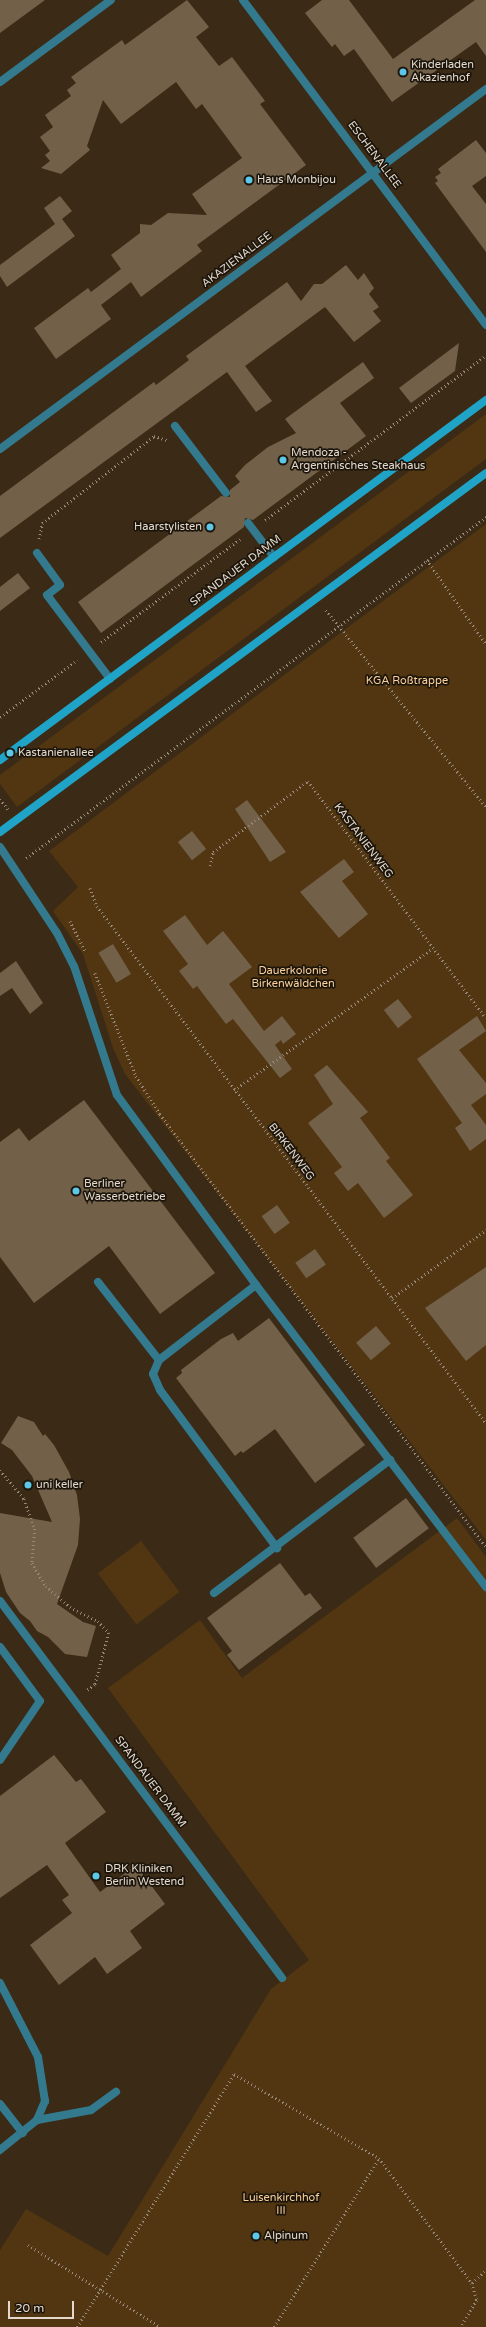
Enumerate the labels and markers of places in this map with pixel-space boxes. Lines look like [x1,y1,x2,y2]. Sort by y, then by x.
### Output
place label: Kinderladen Akazienhof [411,59,474,85]
marker: Kinderladen Akazienhof [398,67,408,77]
place label: Haus Monbijou [257,173,336,187]
marker: Haus Monbijou [244,175,254,185]
place label: Mendoza - Argentinisches Steakhaus [291,447,425,473]
marker: Mendoza - Argentinisches Steakhaus [278,455,288,465]
place label: Haarstylisten [134,520,202,534]
marker: Haarstylisten [205,522,215,532]
place label: Kastanienallee [18,746,94,760]
marker: Kastanienallee [5,748,15,758]
place label: Berliner Wasserbetriebe [84,1178,166,1204]
marker: Berliner Wasserbetriebe [71,1186,81,1196]
place label: uni keller [36,1478,83,1492]
marker: uni keller [23,1480,33,1490]
place label: DRK Kliniken Berlin Westend [105,1863,184,1889]
marker: DRK Kliniken Berlin Westend [90,1870,102,1882]
place label: Alpinum [264,2229,308,2243]
marker: Alpinum [251,2231,261,2241]

